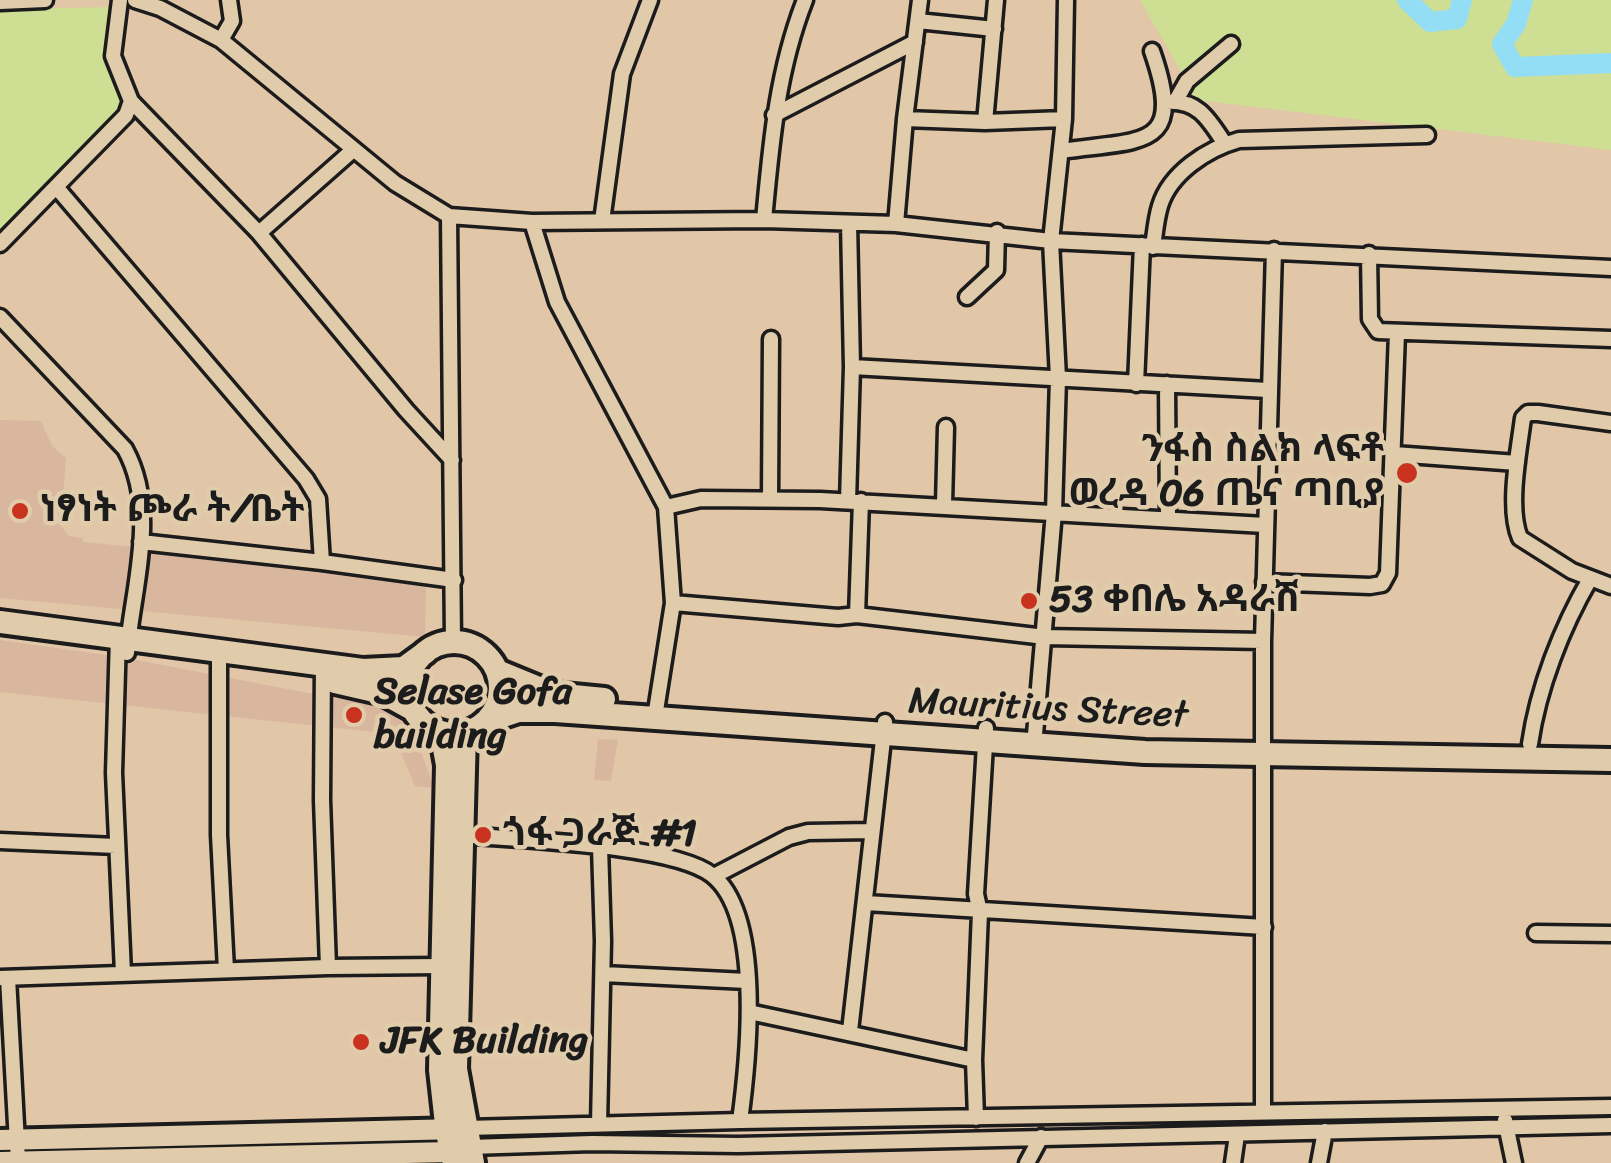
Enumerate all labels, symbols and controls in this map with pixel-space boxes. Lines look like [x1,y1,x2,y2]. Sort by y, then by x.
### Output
place label: ንፋስ ስልክ ላፍቶ ወረዳ 06 ጤና ጣቢያ [1069,428,1384,518]
marker: ንፋስ ስልክ ላፍቶ ወረዳ 06 ጤና ጣቢያ [1394,460,1420,486]
place label: ነፃነት ጮራ ት/ቤት [40,488,305,534]
marker: ነፃነት ጮራ ት/ቤት [9,500,31,522]
place label: 53 ቀበሌ አዳራሽ [1049,578,1301,624]
marker: 53 ቀበሌ አዳራሽ [1018,590,1040,612]
place label: Selase Gofa building [374,670,572,759]
street label: Mauritius Street [907,680,1189,740]
marker: Selase Gofa building [343,704,365,726]
place label: ጎፋ ጋራጅ #1 [503,812,697,858]
marker: ጎፋ ጋራጅ #1 [472,824,494,846]
place label: JFK Building [381,1019,588,1065]
marker: JFK Building [350,1031,372,1053]

